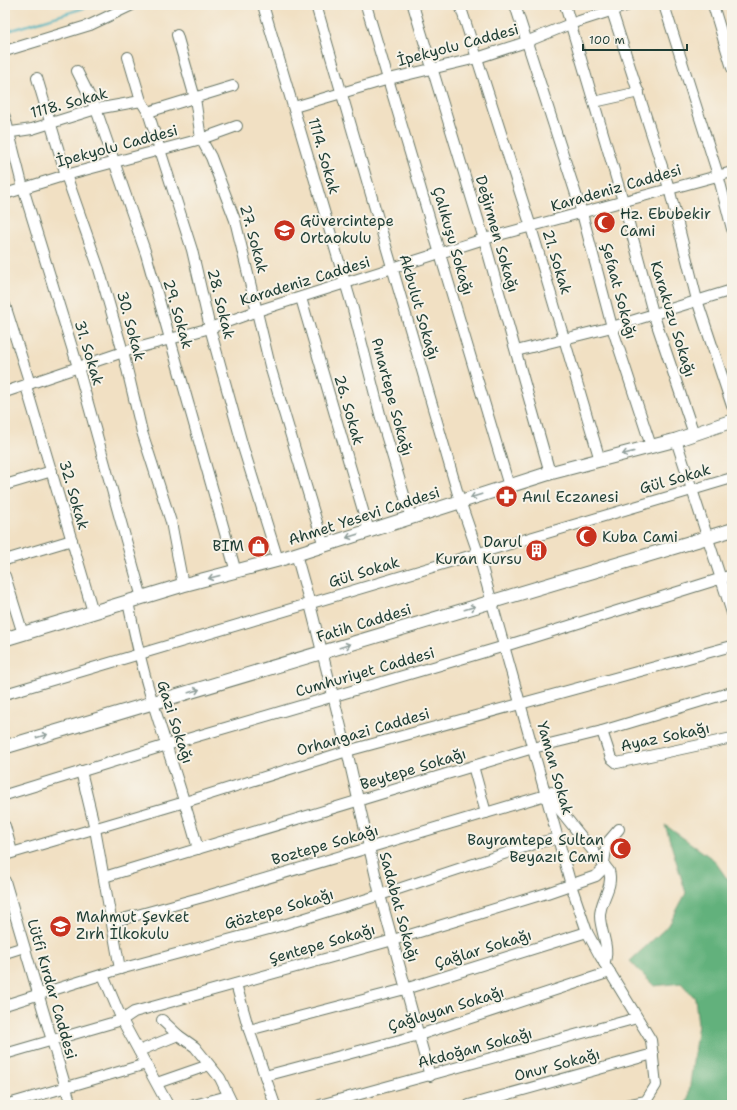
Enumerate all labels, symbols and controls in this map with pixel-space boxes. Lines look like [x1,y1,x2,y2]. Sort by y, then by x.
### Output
street label: İpekyolu Caddesi [395,19,521,71]
scale bar [583,26,687,52]
text: 100 m [589,32,625,48]
street label: 1118. Sokak [28,83,110,123]
street label: 1114. Sokak [304,115,344,197]
street label: İpekyolu Caddesi [54,120,180,172]
street label: Karadeniz Caddesi [548,160,684,216]
street label: Değirmen Sokağı [471,173,523,295]
street label: Çalıkuşu Sokağı [428,184,478,298]
street label: 27. Sokak [235,202,273,276]
place label: Hz. Ebubekir Cami [620,204,711,241]
mosque icon: Hz. Ebubekir Cami [591,210,617,236]
place label: Güvercintepe Ortaokulu [300,211,394,248]
school or university icon: Güvercintepe Ortaokulu [271,217,297,243]
street label: 21. Sokak [538,227,576,297]
street label: Şefaat Sokağı [597,241,641,341]
street label: Karadeniz Caddesi [237,252,373,310]
street label: Akbulut Sokağı [394,252,444,362]
street label: Karakuzu Sokağı [646,259,700,379]
street label: 28. Sokak [203,267,239,341]
street label: 29. Sokak [158,277,198,351]
street label: 30. Sokak [112,289,150,363]
street label: 31. Sokak [70,318,108,388]
street label: Pınartepe Sokağı [367,336,417,458]
street label: 26. Sokak [329,373,369,447]
one-way arrow [622,450,635,457]
street label: 32. Sokak [55,458,93,532]
street label: Gül Sokak [637,459,713,499]
street label: Ahmet Yesevi Caddesi [286,482,442,550]
pharmacy icon: Anıl Eczanesi [494,484,520,510]
place label: Anıl Eczanesi [522,487,619,507]
one-way arrow [470,493,483,500]
mosque icon: Kuba Cami [574,524,600,550]
place label: Kuba Cami [602,527,678,547]
place label: Darul Kuran Kursu [435,532,522,569]
shop icon: BIM [246,533,272,559]
one-way arrow [346,533,359,540]
place label: BIM [212,536,244,556]
building icon: Darul Kuran Kursu [524,538,550,564]
street label: Gül Sokak [326,552,402,592]
one-way arrow [208,574,221,581]
street label: Fatih Caddesi [314,599,414,647]
one-way arrow [463,604,476,611]
one-way arrow [339,641,351,649]
street label: Cumhuriyet Caddesi [293,643,437,701]
street label: Gazi Sokağı [152,678,198,766]
one-way arrow [187,687,200,694]
street label: Orhangazi Caddesi [294,703,432,761]
street label: Ayaz Sokağı [619,718,711,756]
street label: Yaman Sokak [532,719,578,817]
one-way arrow [36,732,49,739]
street label: Beytepe Sokağı [358,743,468,795]
street label: Boztepe Sokağı [269,820,381,870]
place label: Bayramtepe Sultan Beyazıt Cami [467,830,604,867]
mosque icon: Bayramtepe Sultan Beyazıt Cami [607,836,633,862]
street label: Sadabat Sokağı [375,850,423,964]
street label: Göztepe Sokağı [222,884,336,934]
place label: Mahmut Şevket Zırh İlkokulu [76,907,189,944]
school or university icon: Mahmut Şevket Zırh İlkokulu [48,913,74,939]
street label: Lütfi Kırdar Caddesi [22,917,82,1061]
street label: Şentepe Sokağı [266,919,378,969]
street label: Çağlar Sokağı [432,925,534,973]
street label: Çağlayan Sokağı [385,982,507,1036]
street label: Akdoğan Sokağı [415,1023,535,1073]
street label: Onur Sokağı [512,1044,602,1086]

